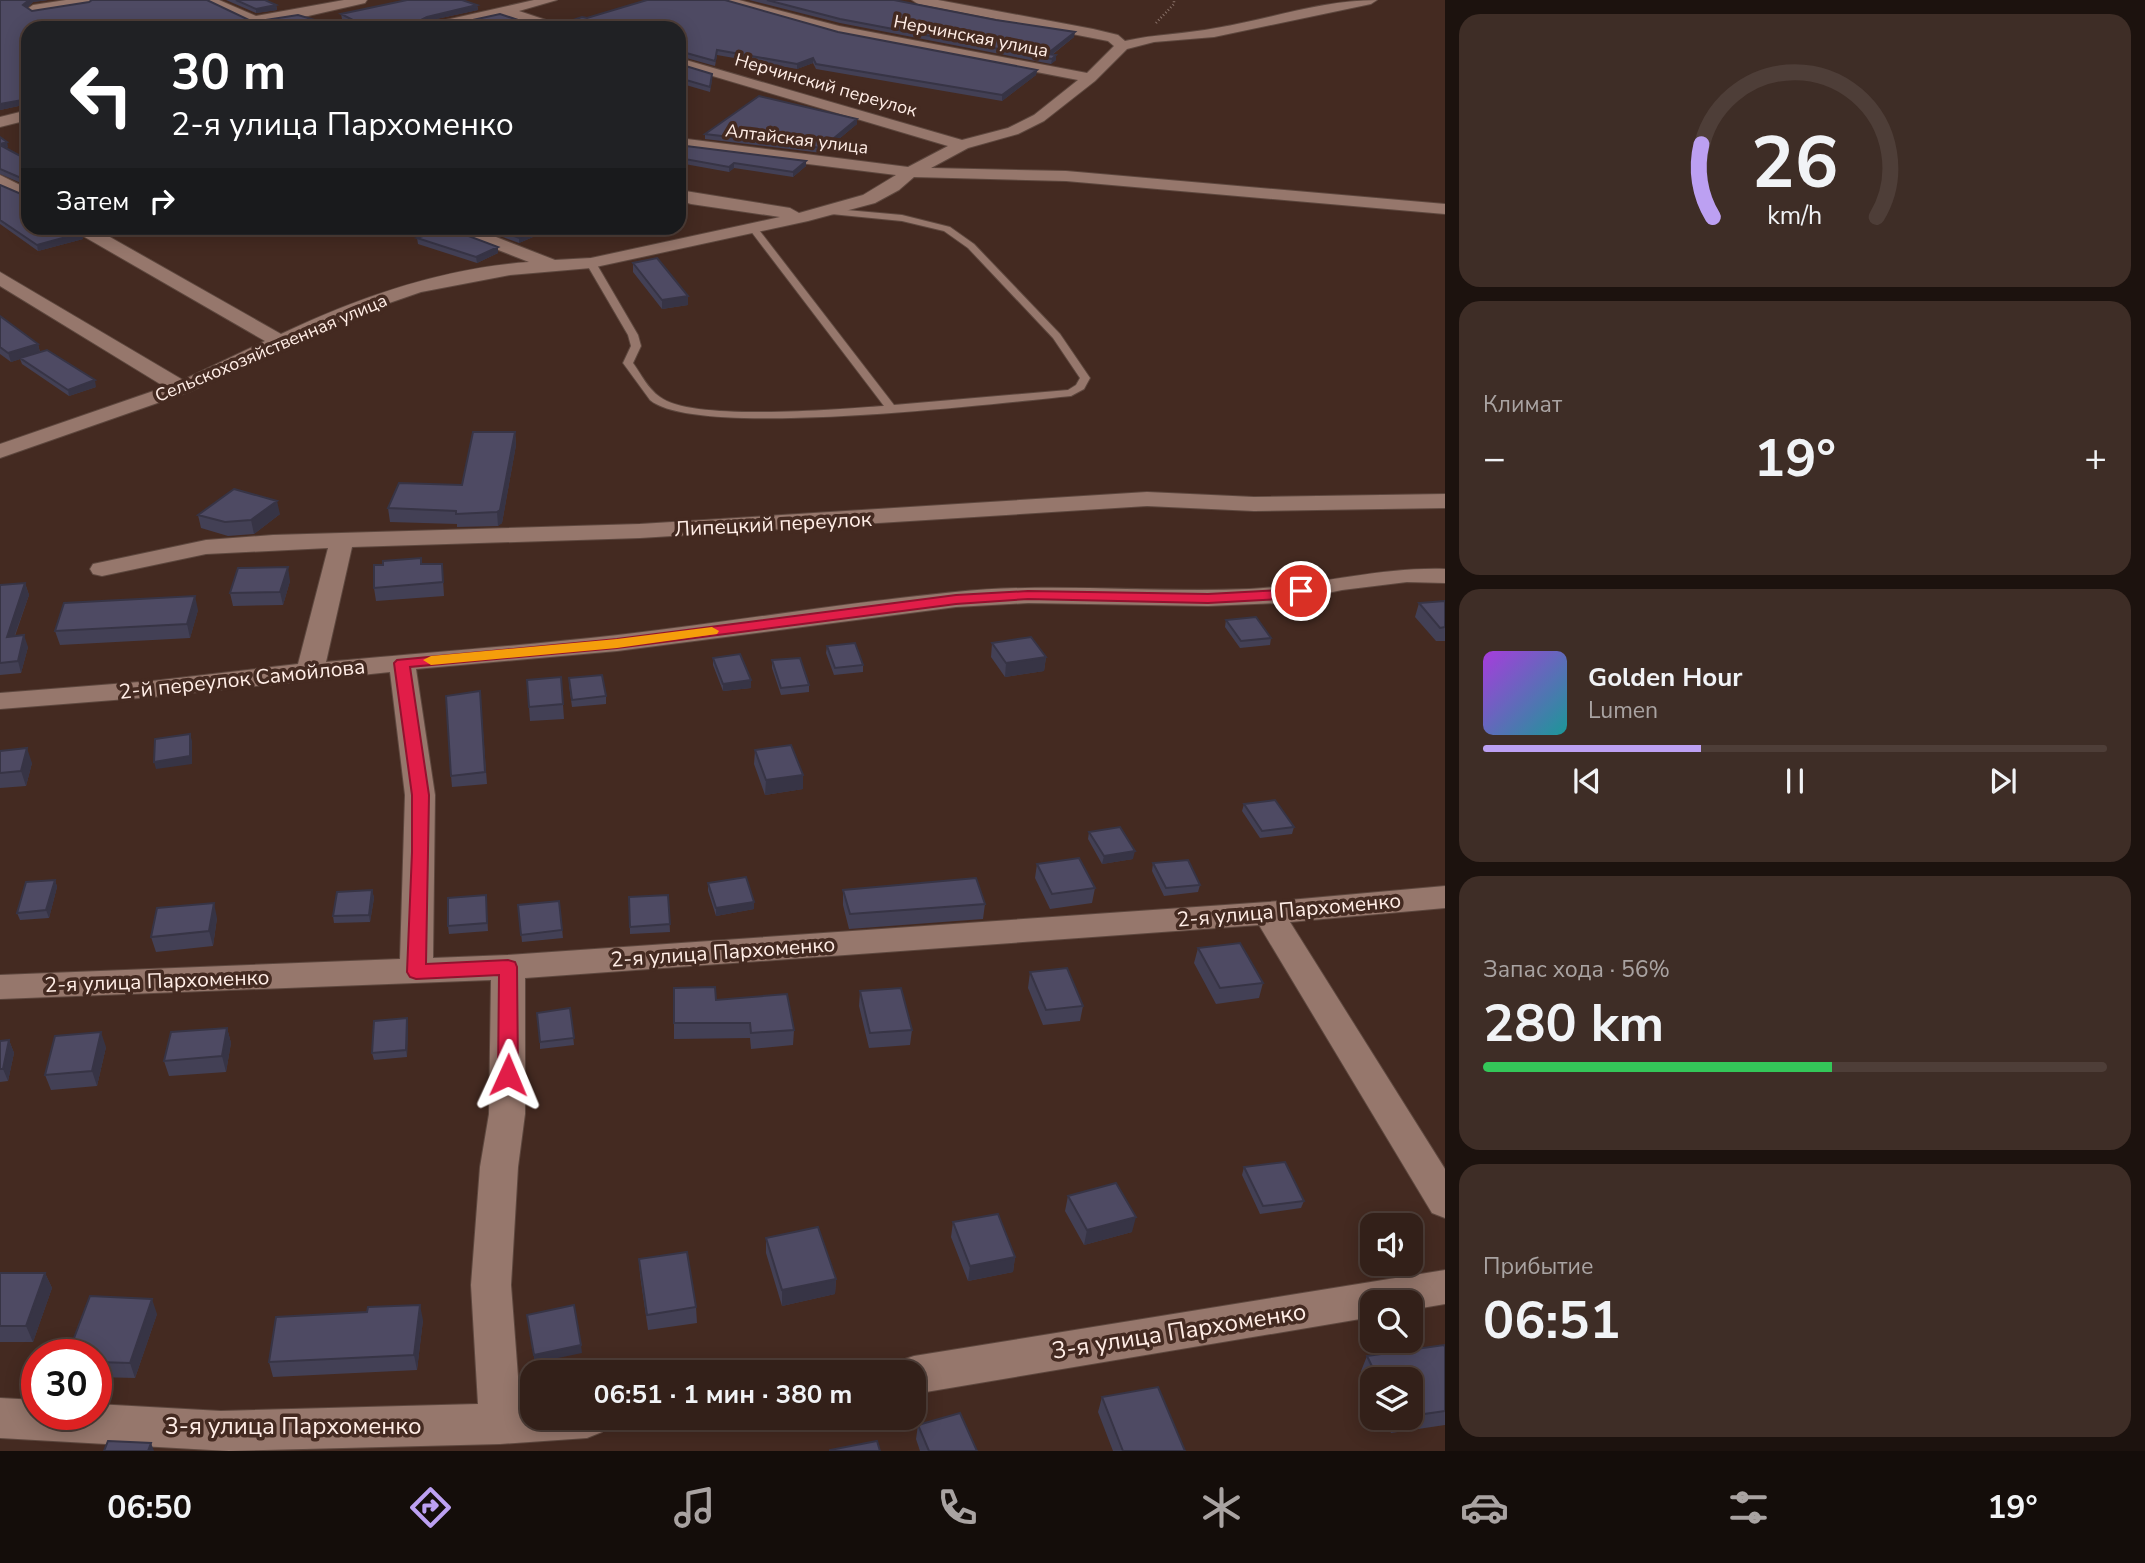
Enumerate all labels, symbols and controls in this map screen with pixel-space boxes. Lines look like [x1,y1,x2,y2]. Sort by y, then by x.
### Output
street label: Нерчинская улица [891,9,1051,63]
text: 30 m [171,39,286,106]
street label: Нерчинский переулок [732,48,920,123]
icon: left [56,49,147,140]
text: 2-я улица Пархоменко [171,103,514,146]
text: 26 [1751,113,1839,213]
street label: Алтайская улица [724,118,870,160]
icon: right [143,182,181,220]
text: Затем [56,184,129,219]
text: km/h [1767,199,1823,233]
street label: Сельскохозяйственная улица [151,288,391,408]
text: Климат [1483,389,1562,420]
text: 19° [1754,423,1836,494]
text: − [1483,433,1506,484]
text: + [2084,433,2107,484]
street label: Липецкий переулок [674,505,873,543]
pin [1271,561,1331,621]
icon: arrive [1282,572,1320,610]
street label: 2-й переулок Самойлова [118,652,366,706]
text: Golden Hour [1588,660,1743,695]
text: Lumen [1588,695,1658,726]
icon: previous [1568,762,1606,800]
icon: pause [1776,762,1814,800]
icon: next [1984,762,2022,800]
street label: 2-я улица Пархоменко [1176,886,1402,934]
street label: 2-я улица Пархоменко [610,930,836,974]
text: Запас хода · 56% [1483,954,1670,985]
street label: 2-я улица Пархоменко [44,963,270,999]
text: 280 km [1483,988,1664,1059]
position arrow [471,1038,545,1112]
map controls [1360,1213,1423,1430]
button: sound [1360,1213,1423,1276]
text: Прибытие [1483,1251,1593,1282]
text: 06:51 [1483,1285,1621,1356]
button: search [1360,1290,1423,1353]
street label: 3-я улица Пархоменко [1049,1295,1309,1367]
speed limit sign: 30 [21,1339,112,1430]
button: layers [1360,1367,1423,1430]
text: 06:51 · 1 мин · 380 m [594,1377,852,1412]
street label: 3-я улица Пархоменко [164,1410,422,1442]
icon: directions [406,1483,455,1532]
icon: music [670,1483,719,1532]
icon: phone [933,1483,982,1532]
icon: climate [1197,1483,1246,1532]
icon: car [1460,1483,1509,1532]
icon: filters [1724,1483,1773,1532]
text: 06:50 [107,1486,192,1529]
text: 19° [1987,1486,2038,1529]

